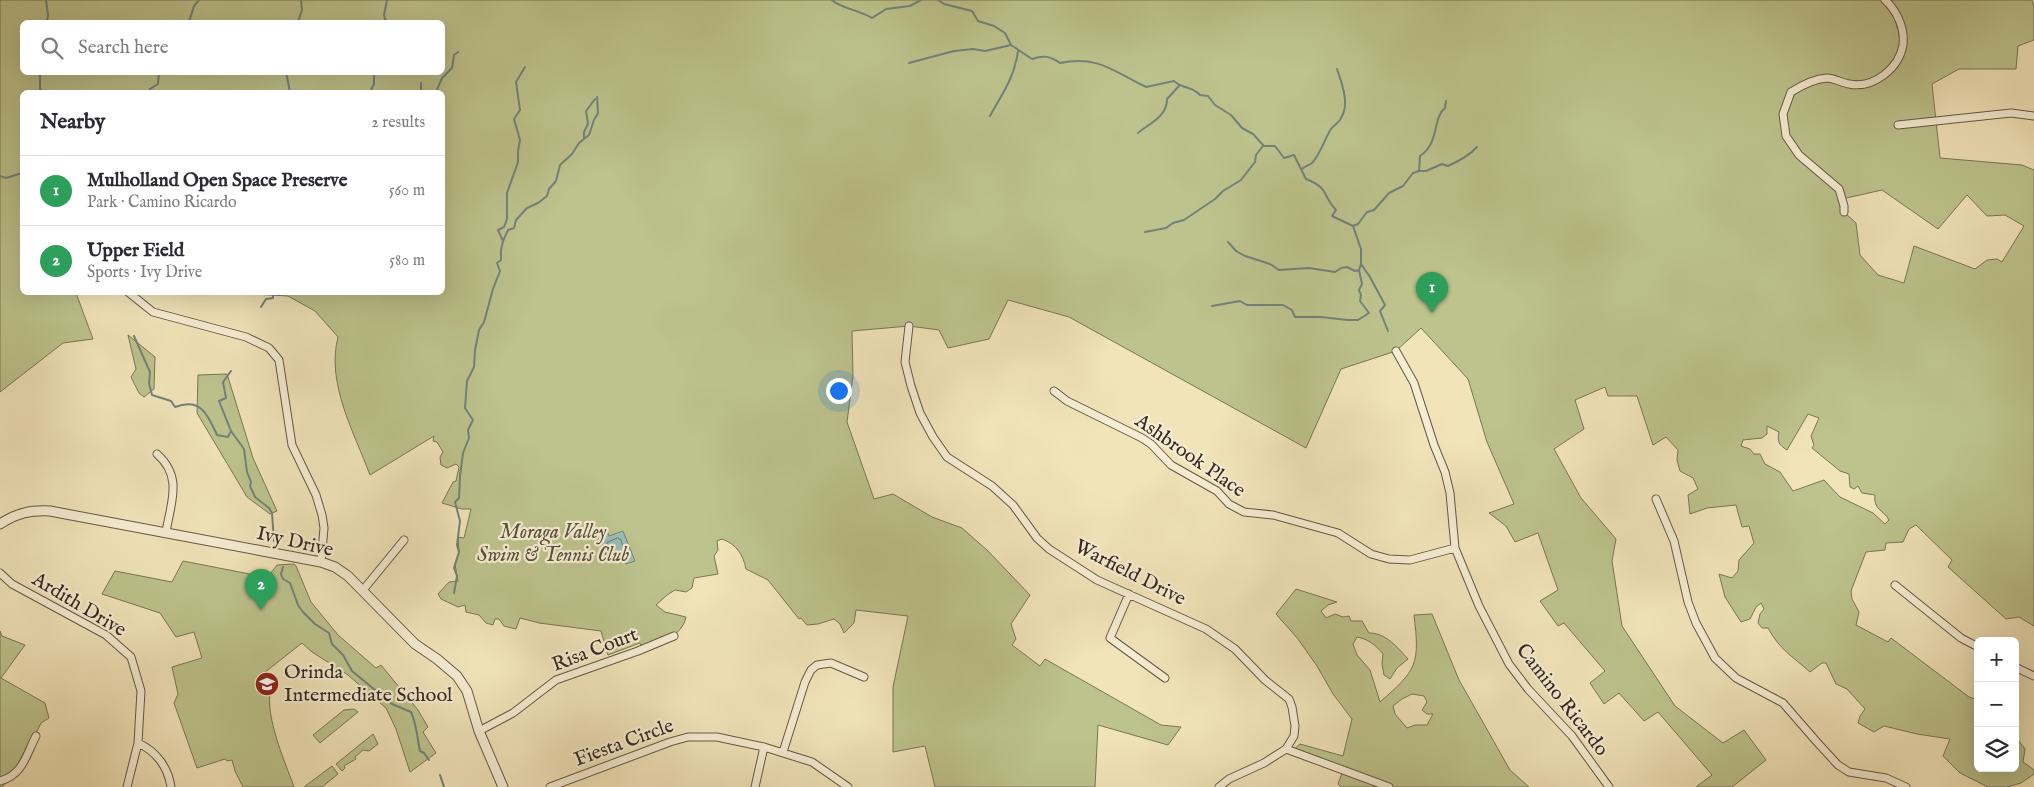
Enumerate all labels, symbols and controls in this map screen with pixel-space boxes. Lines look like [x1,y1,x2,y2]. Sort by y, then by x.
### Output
search box [20,20,445,75]
icon: search [38,34,66,62]
text: Search here [78,36,169,60]
text: Nearby [40,109,105,136]
text: 2 results [371,113,425,133]
text: Mulholland Open Space Preserve [87,169,347,193]
text: 1 [53,181,59,201]
text: 560 m [389,181,425,201]
text: Park · Camino Ricardo [87,193,237,213]
text: Upper Field [87,239,184,263]
text: 2 [52,251,60,271]
text: 580 m [389,251,425,271]
text: Sports · Ivy Drive [87,263,202,283]
pin: 1 [1416,272,1448,313]
your location [826,378,852,404]
street label: Ashbrook Place [1129,408,1250,503]
park label: Moraga Valley Swim & Tennis Club [477,520,629,568]
street label: Ivy Drive [254,521,336,563]
street label: Warfield Drive [1070,534,1190,612]
street label: Ardith Drive [27,567,131,643]
pin: 2 [245,569,277,610]
street label: Risa Court [548,622,642,678]
map controls [1974,637,2019,772]
button: + [1974,637,2019,682]
street label: Camino Ricardo [1510,639,1614,761]
place label: Orinda Intermediate School [284,660,453,708]
school or university icon: Orinda Intermediate School [254,671,280,697]
button: − [1974,682,2019,727]
street label: Fiesta Circle [571,713,677,773]
button: layers [1974,727,2019,772]

